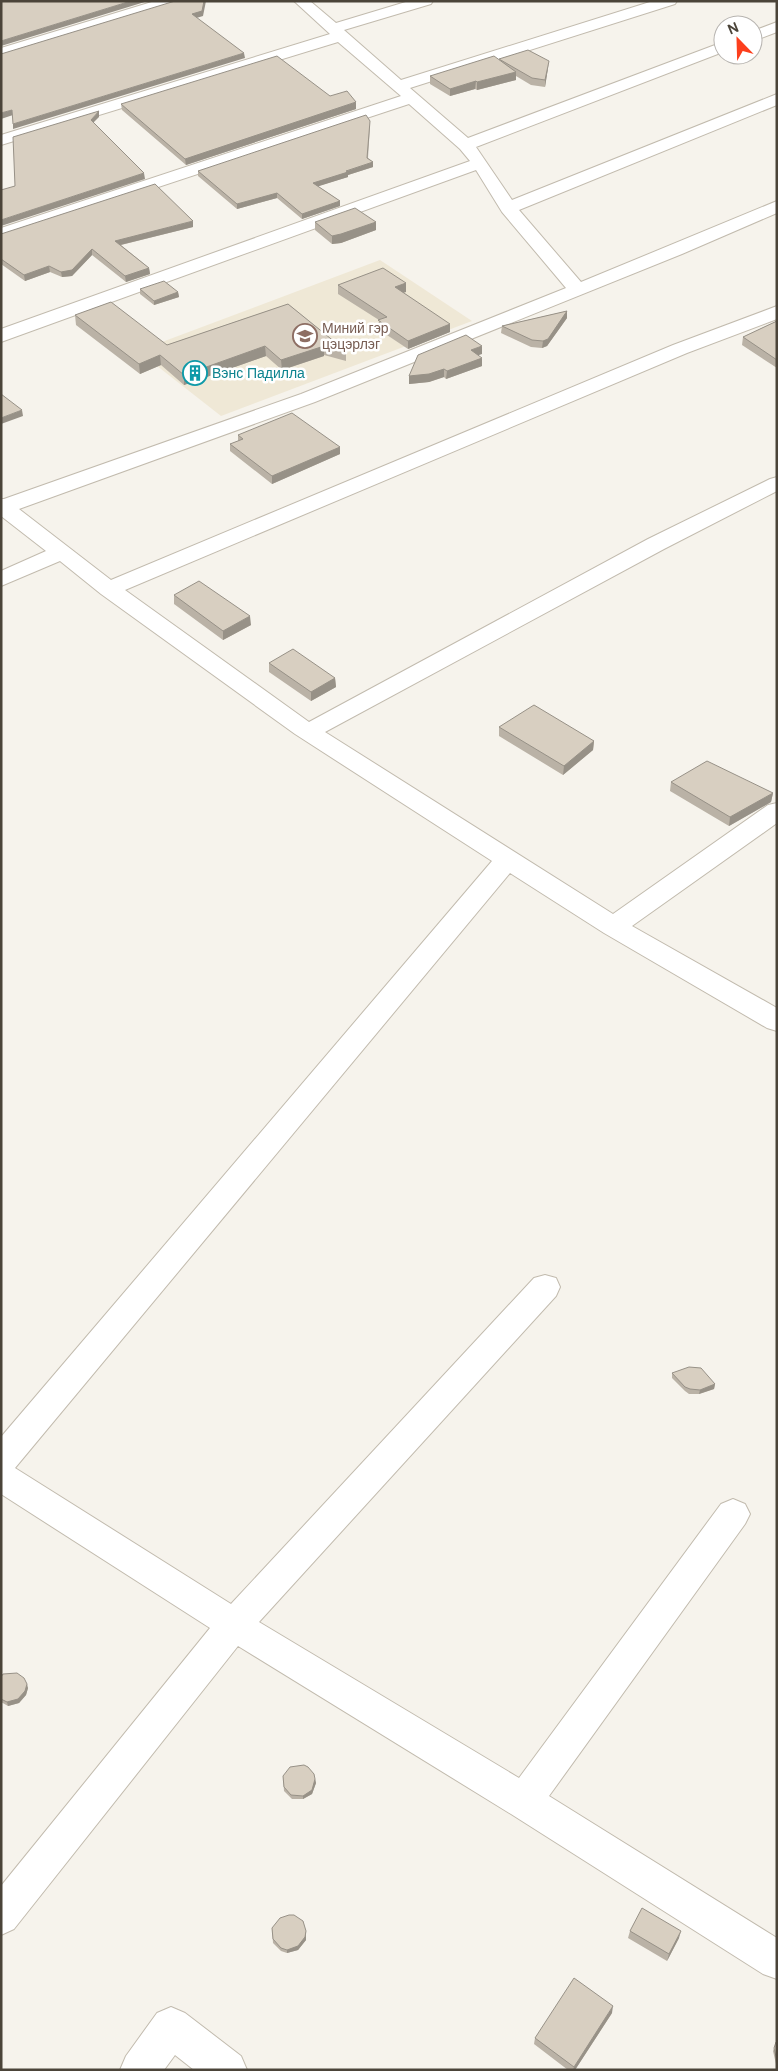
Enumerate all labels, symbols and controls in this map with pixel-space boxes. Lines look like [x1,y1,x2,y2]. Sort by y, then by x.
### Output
north arrow [713,15,763,65]
text: N [725,18,741,38]
place label: Миний гэр цэцэрлэг [322,319,389,353]
school or university icon: Миний гэр цэцэрлэг [292,323,318,349]
building icon: Вэнс Падилла [182,360,208,386]
place label: Вэнс Падилла [212,364,305,382]

